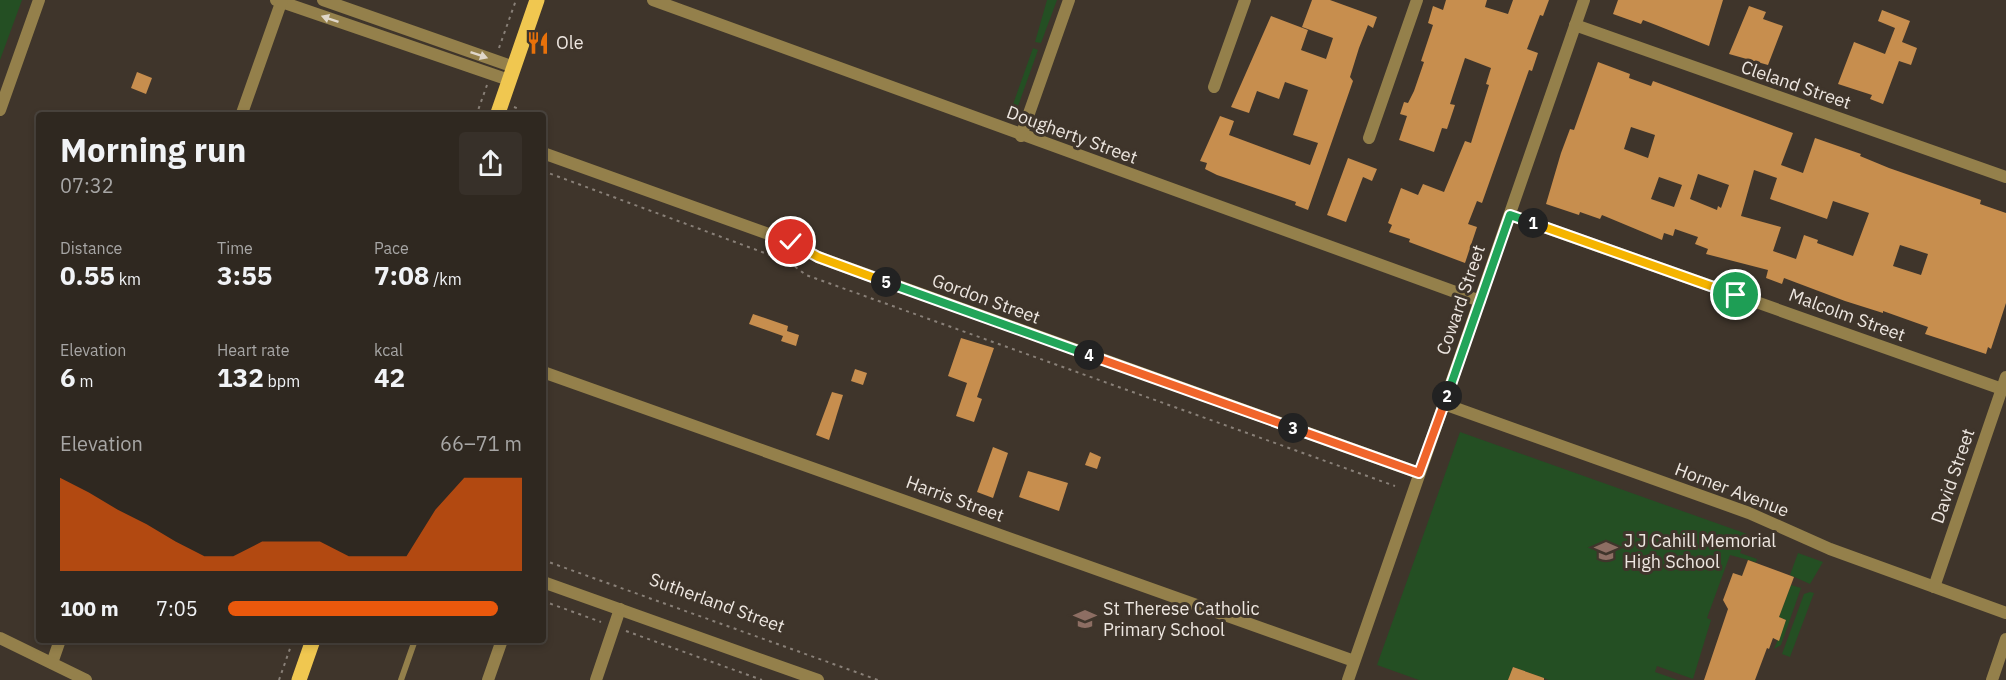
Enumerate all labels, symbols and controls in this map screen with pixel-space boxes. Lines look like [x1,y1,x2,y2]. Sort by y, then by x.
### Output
one-way arrow [321,14,339,24]
restaurant icon: Ole [525,30,551,56]
place label: Ole [556,31,584,54]
one-way arrow [470,50,488,60]
street label: Cleland Street [1738,55,1854,114]
street label: Dougherty Street [1004,100,1141,169]
text: Morning run [60,128,246,171]
button: share [459,132,522,195]
text: 07:32 [60,172,114,199]
pin: 1 [1518,208,1548,238]
text: 1 [1528,213,1538,233]
pin [765,216,816,267]
icon: check [774,225,807,258]
text: Distance [60,238,122,258]
text: Time [217,238,253,258]
text: Pace [374,238,409,258]
street label: Coward Street [1431,242,1490,358]
text: 0.55 [60,258,115,292]
text: 3:55 [217,258,272,292]
text: 7:08 [374,258,429,292]
pin: 5 [871,267,901,297]
street label: Gordon Street [929,268,1043,329]
text: km [115,269,141,289]
text: /km [429,269,462,289]
pin [1710,269,1761,320]
text: 5 [881,272,891,292]
icon: arrive [1719,278,1752,311]
street label: Malcolm Street [1786,283,1909,346]
text: Elevation [60,340,126,360]
text: Heart rate [217,340,290,360]
text: kcal [374,340,403,360]
pin: 4 [1074,340,1104,370]
text: 4 [1084,345,1094,365]
text: 6 [60,360,76,394]
text: 132 [217,360,264,394]
text: 42 [374,360,405,394]
text: m [76,371,93,391]
text: bpm [264,371,300,391]
pin: 2 [1432,381,1462,411]
text: 2 [1442,386,1452,406]
pin: 3 [1278,413,1308,443]
text: 3 [1288,418,1298,438]
street label: David Street [1926,425,1980,526]
text: Elevation [60,430,143,457]
text: 66–71 m [440,430,522,457]
street label: Horner Avenue [1672,457,1793,522]
street label: Harris Street [903,470,1007,527]
place label: J J Cahill Memorial High School [1624,529,1776,573]
school or university icon: J J Cahill Memorial High School [1593,538,1619,564]
street label: Sutherland Street [646,567,788,638]
text: 100 m [60,595,119,622]
text: 7:05 [156,595,198,622]
place label: St Therese Catholic Primary School [1103,597,1260,641]
school or university icon: St Therese Catholic Primary School [1072,606,1098,632]

